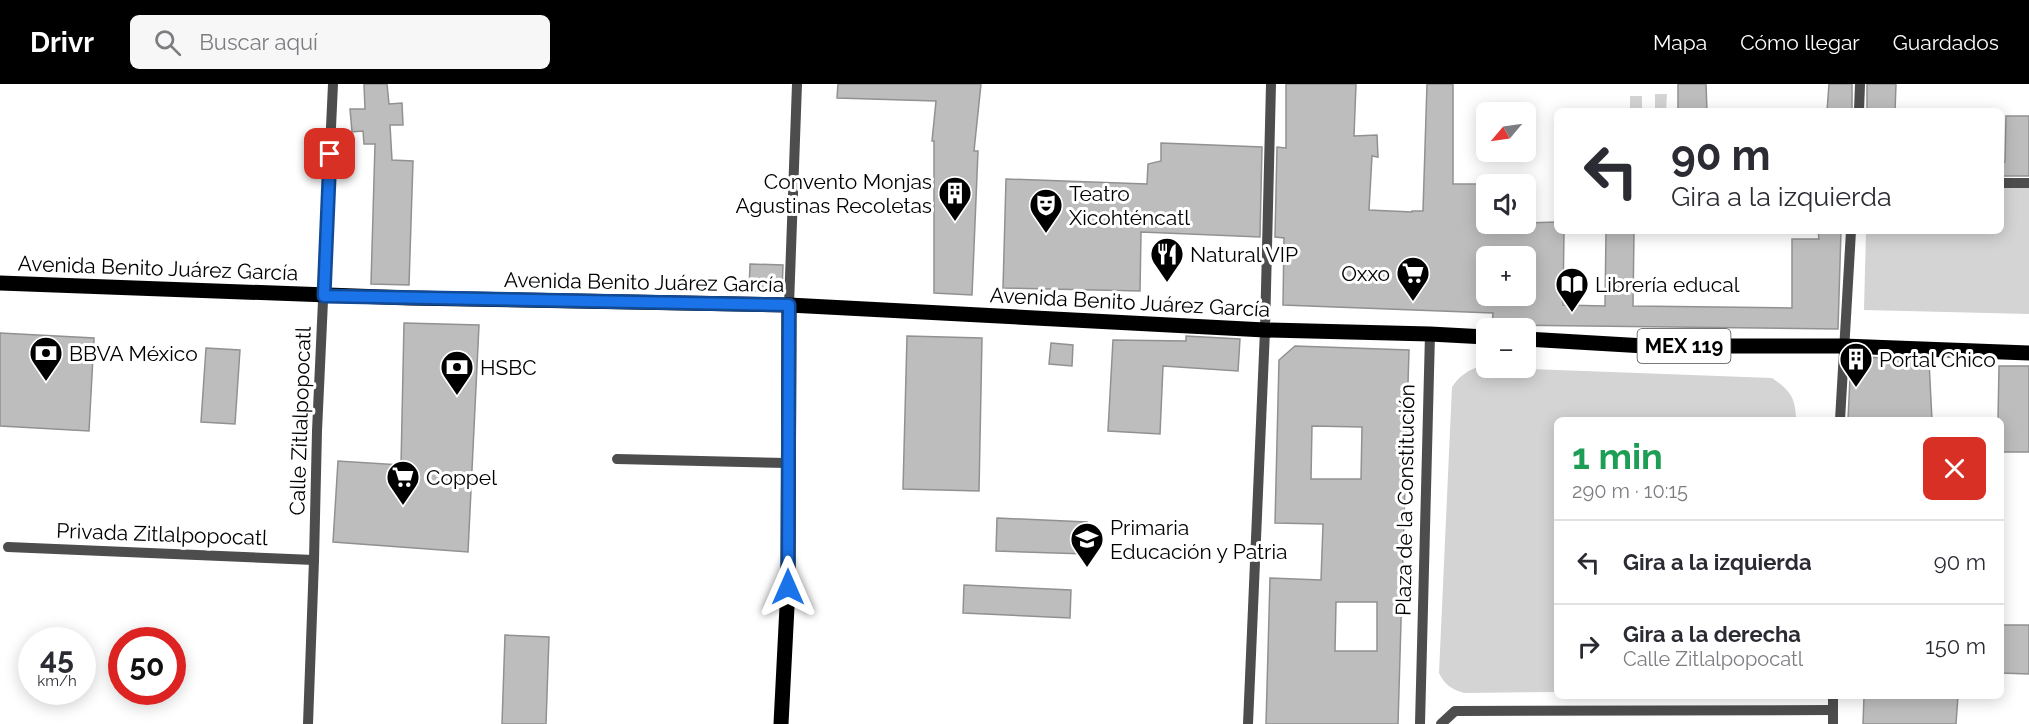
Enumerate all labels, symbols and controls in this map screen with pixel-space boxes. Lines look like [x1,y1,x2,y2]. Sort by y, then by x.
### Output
search box [130,15,550,69]
text: Drivr [30,26,94,59]
icon: search [151,26,184,59]
text: Buscar aquí [199,29,318,55]
text: Mapa [1653,30,1707,55]
text: Cómo llegar [1740,30,1860,55]
text: Guardados [1893,30,1999,55]
north arrow [1476,102,1536,162]
map controls [1476,102,1536,378]
pin [304,128,355,179]
text: 90 m [1671,131,1771,180]
icon: left [1572,132,1650,210]
icon: arrive [313,137,346,170]
place label: Convento Monjas Agustinas Recoletas [736,169,932,218]
button: sound [1476,174,1536,234]
building icon: Convento Monjas Agustinas Recoletas [937,175,973,222]
place label: Teatro Xicohténcatl [1069,181,1190,230]
text: Gira a la izquierda [1671,181,1892,212]
theatre icon: Teatro Xicohténcatl [1028,187,1064,234]
restaurant icon: Natural VIP [1149,236,1185,283]
place label: Natural VIP [1190,242,1298,267]
button: + [1476,246,1536,306]
street label: Avenida Benito Juárez García [17,251,299,285]
supermarket icon: Oxxo [1395,255,1431,302]
place label: Oxxo [1341,261,1390,286]
library icon: Librería educal [1554,266,1590,313]
street label: Avenida Benito Juárez García [504,267,784,297]
place label: Librería educal [1595,272,1740,297]
street label: Avenida Benito Juárez García [989,282,1271,322]
button: − [1476,318,1536,378]
street label: Calle Zitlalpopocatl [284,326,316,516]
road number: MEX 119 [1638,329,1730,363]
bank icon: BBVA México [28,335,64,382]
place label: BBVA México [69,341,198,366]
building icon: Portal Chico [1838,341,1874,388]
place label: Portal Chico [1879,347,1996,372]
bank icon: HSBC [439,349,475,396]
place label: HSBC [480,355,537,380]
street label: Plaza de la Constitución [1390,384,1420,616]
text: 1 min [1572,435,1663,477]
button: close [1923,437,1986,500]
supermarket icon: Coppel [385,459,421,506]
place label: Coppel [426,465,497,490]
text: 290 m · 10:15 [1572,479,1688,503]
place label: Primaria Educación y Patria [1110,515,1288,564]
street label: Privada Zitlalpopocatl [56,518,268,550]
school or university icon: Primaria Educación y Patria [1069,521,1105,568]
icon: left [1572,546,1605,579]
text: Gira a la izquierda [1623,549,1812,575]
text: 90 m [1934,549,1986,575]
position arrow [756,555,820,619]
text: Gira a la derecha [1623,621,1801,647]
speed limit sign: 50 [108,627,186,705]
icon: right [1572,630,1605,663]
text: 150 m [1925,633,1986,659]
text: 45 [40,641,74,676]
text: Calle Zitlalpopocatl [1623,647,1803,671]
text: km/h [37,672,77,690]

